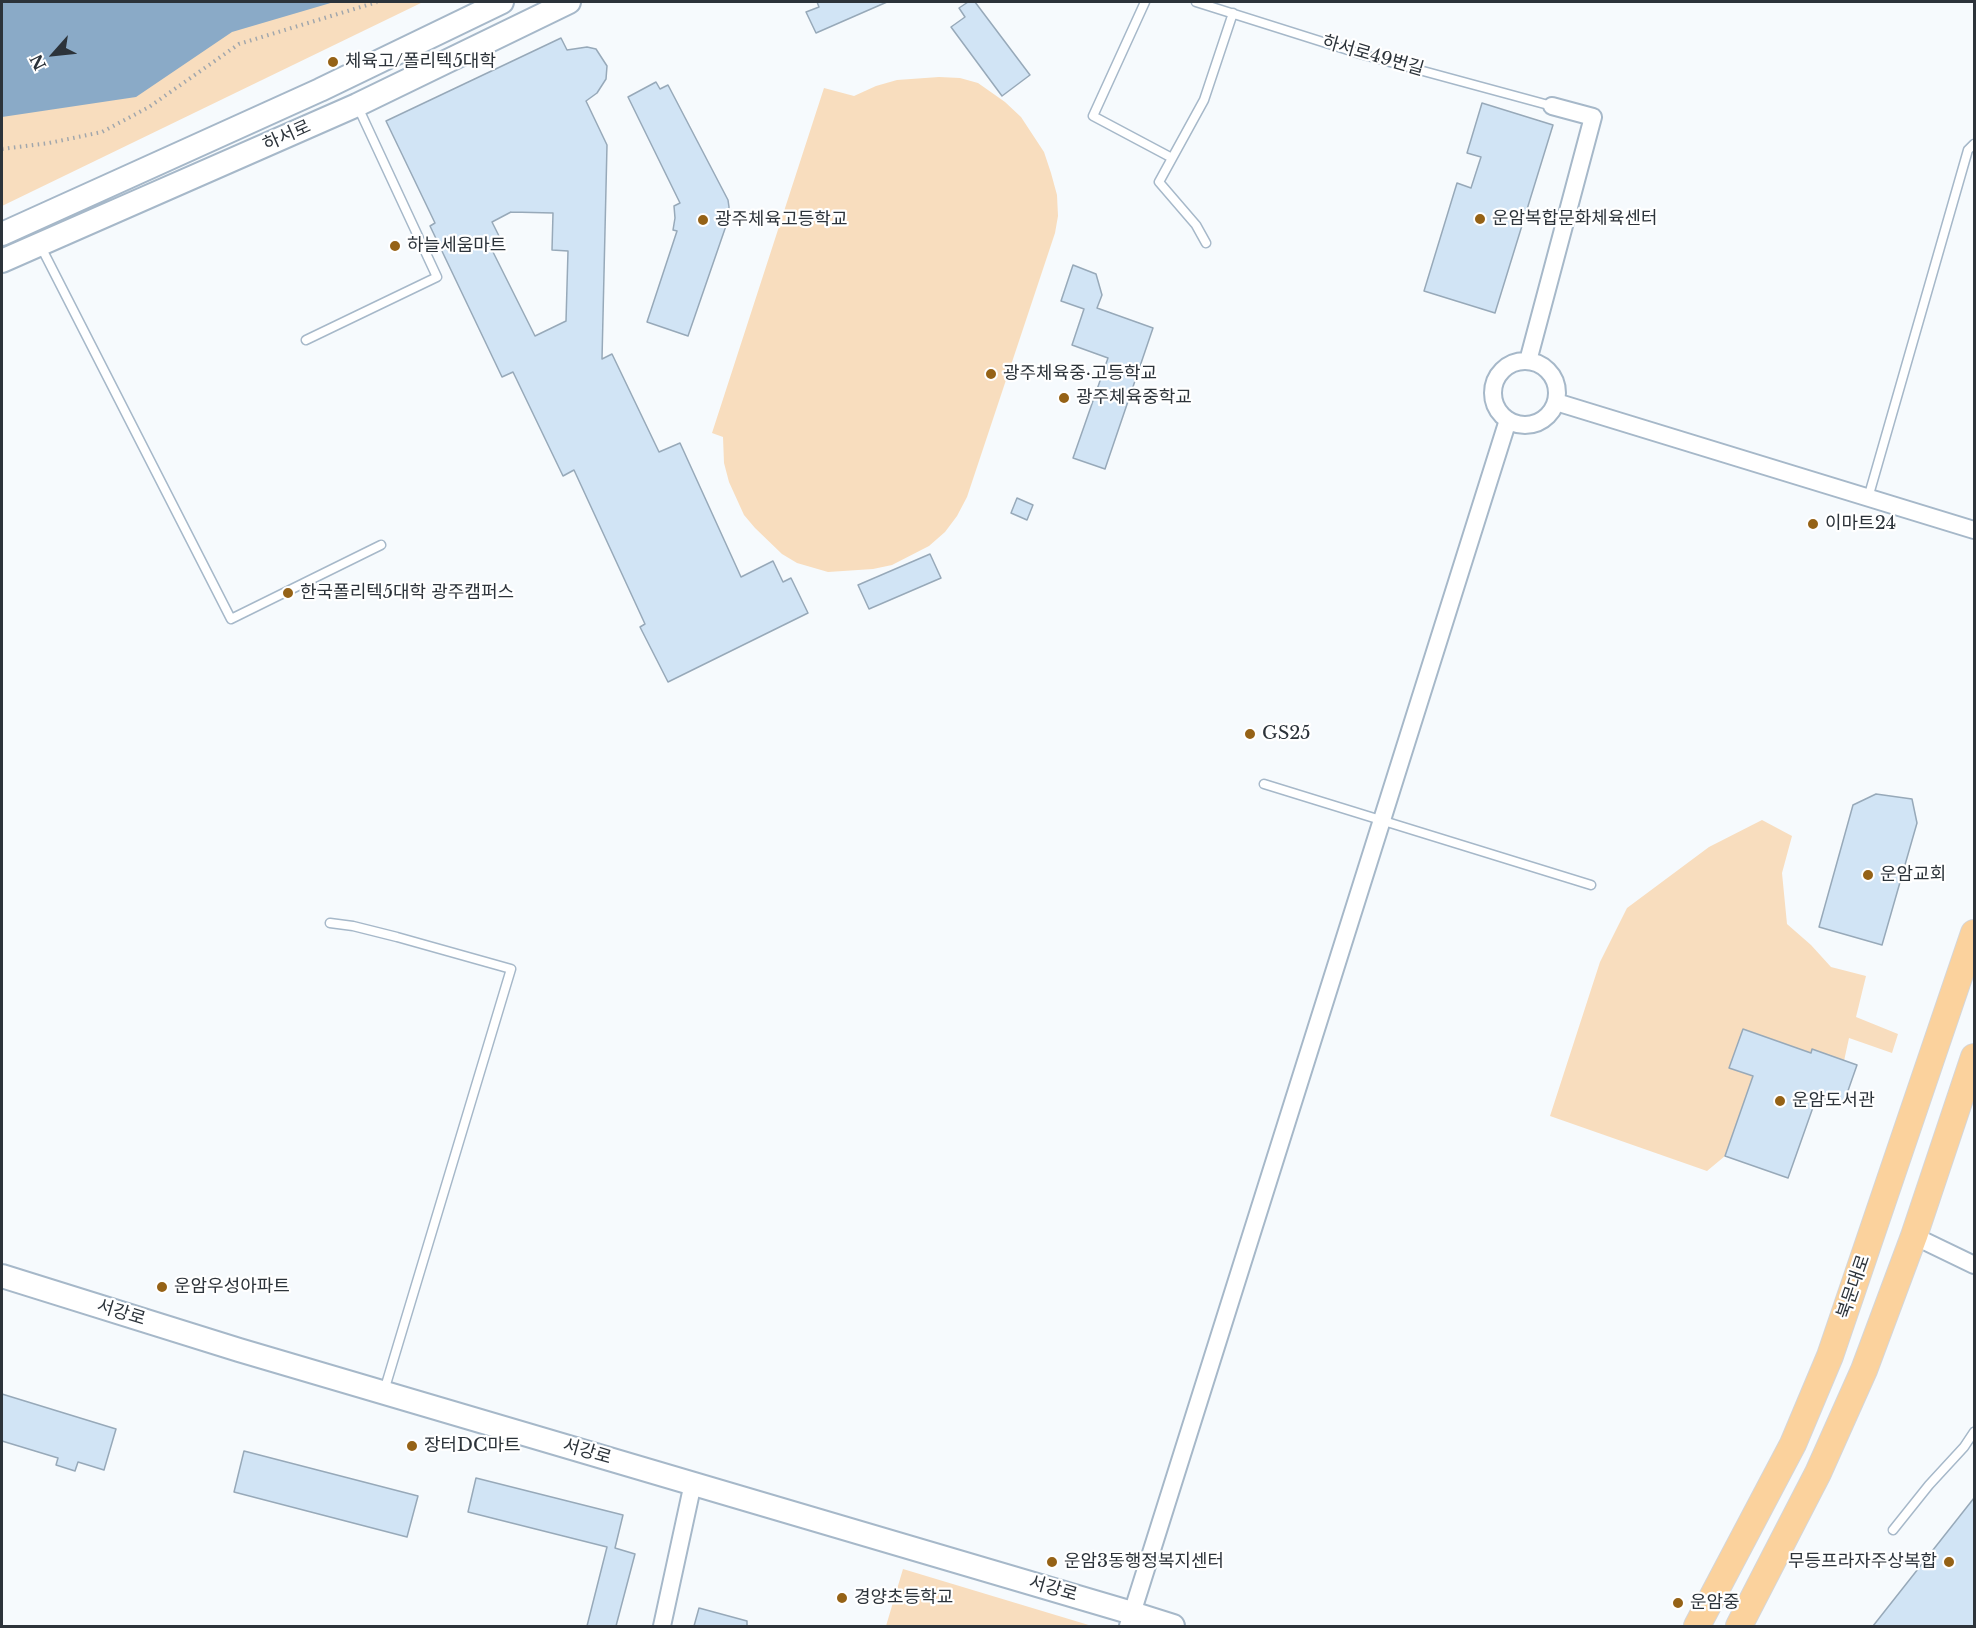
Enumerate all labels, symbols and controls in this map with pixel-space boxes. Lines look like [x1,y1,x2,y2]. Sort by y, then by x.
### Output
north arrow [24,24,84,84]
street label: 하서로49번길 [1320,31,1426,81]
text: N [26,51,50,73]
place label: 체육고/폴리텍5대학 [345,51,496,73]
marker: 체육고/폴리텍5대학 [326,55,340,69]
street label: 하서로 [260,116,314,156]
place label: 운암복합문화체육센터 [1492,208,1658,230]
place label: 광주체육고등학교 [715,209,847,231]
marker: 운암복합문화체육센터 [1473,212,1487,226]
marker: 광주체육고등학교 [696,213,710,227]
place label: 하늘세움마트 [407,235,506,257]
marker: 하늘세움마트 [388,239,402,253]
place label: 광주체육중·고등학교 [1003,363,1157,385]
marker: 광주체육중·고등학교 [984,367,998,381]
place label: 광주체육중학교 [1076,387,1192,409]
marker: 광주체육중학교 [1057,391,1071,405]
place label: 이마트24 [1825,513,1896,535]
marker: 이마트24 [1806,517,1820,531]
place label: 한국폴리텍5대학 광주캠퍼스 [300,582,514,604]
marker: 한국폴리텍5대학 광주캠퍼스 [281,586,295,600]
place label: GS25 [1262,723,1311,745]
marker: GS25 [1243,727,1257,741]
place label: 운암교회 [1880,864,1946,886]
marker: 운암교회 [1861,868,1875,882]
place label: 운암도서관 [1792,1090,1875,1112]
marker: 운암도서관 [1773,1094,1787,1108]
street label: 북문대로 [1833,1252,1875,1322]
place label: 운암우성아파트 [174,1276,290,1298]
marker: 운암우성아파트 [155,1280,169,1294]
street label: 서강로 [94,1295,148,1331]
place label: 장터DC마트 [424,1435,521,1457]
street label: 서강로 [560,1435,614,1469]
marker: 장터DC마트 [405,1439,419,1453]
place label: 운암3동행정복지센터 [1064,1551,1224,1573]
place label: 무등프라자주상복합 [1788,1551,1937,1573]
marker: 운암3동행정복지센터 [1045,1555,1059,1569]
marker: 무등프라자주상복합 [1942,1555,1956,1569]
street label: 서강로 [1026,1572,1080,1606]
place label: 경양초등학교 [854,1587,953,1609]
marker: 경양초등학교 [835,1591,849,1605]
place label: 운암중 [1690,1592,1740,1614]
marker: 운암중 [1671,1596,1685,1610]

